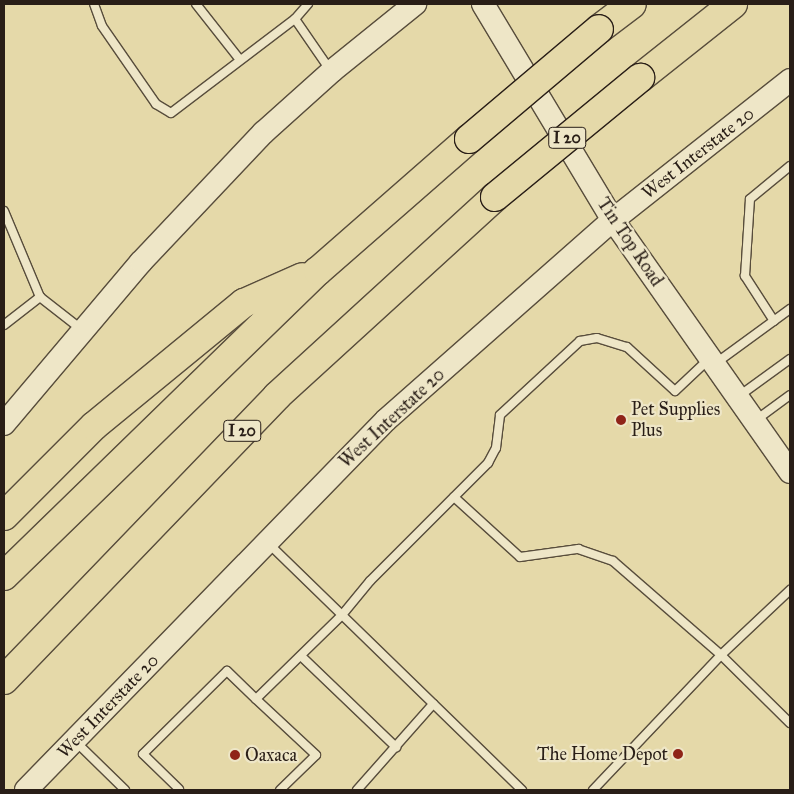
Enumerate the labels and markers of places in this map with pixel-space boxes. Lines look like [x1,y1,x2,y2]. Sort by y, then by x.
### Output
place label: Pet Supplies Plus [631,399,720,442]
marker: Pet Supplies Plus [615,414,627,426]
place label: The Home Depot [537,743,668,765]
place label: Oaxaca [245,744,297,766]
marker: The Home Depot [672,748,684,760]
marker: Oaxaca [229,749,241,761]

